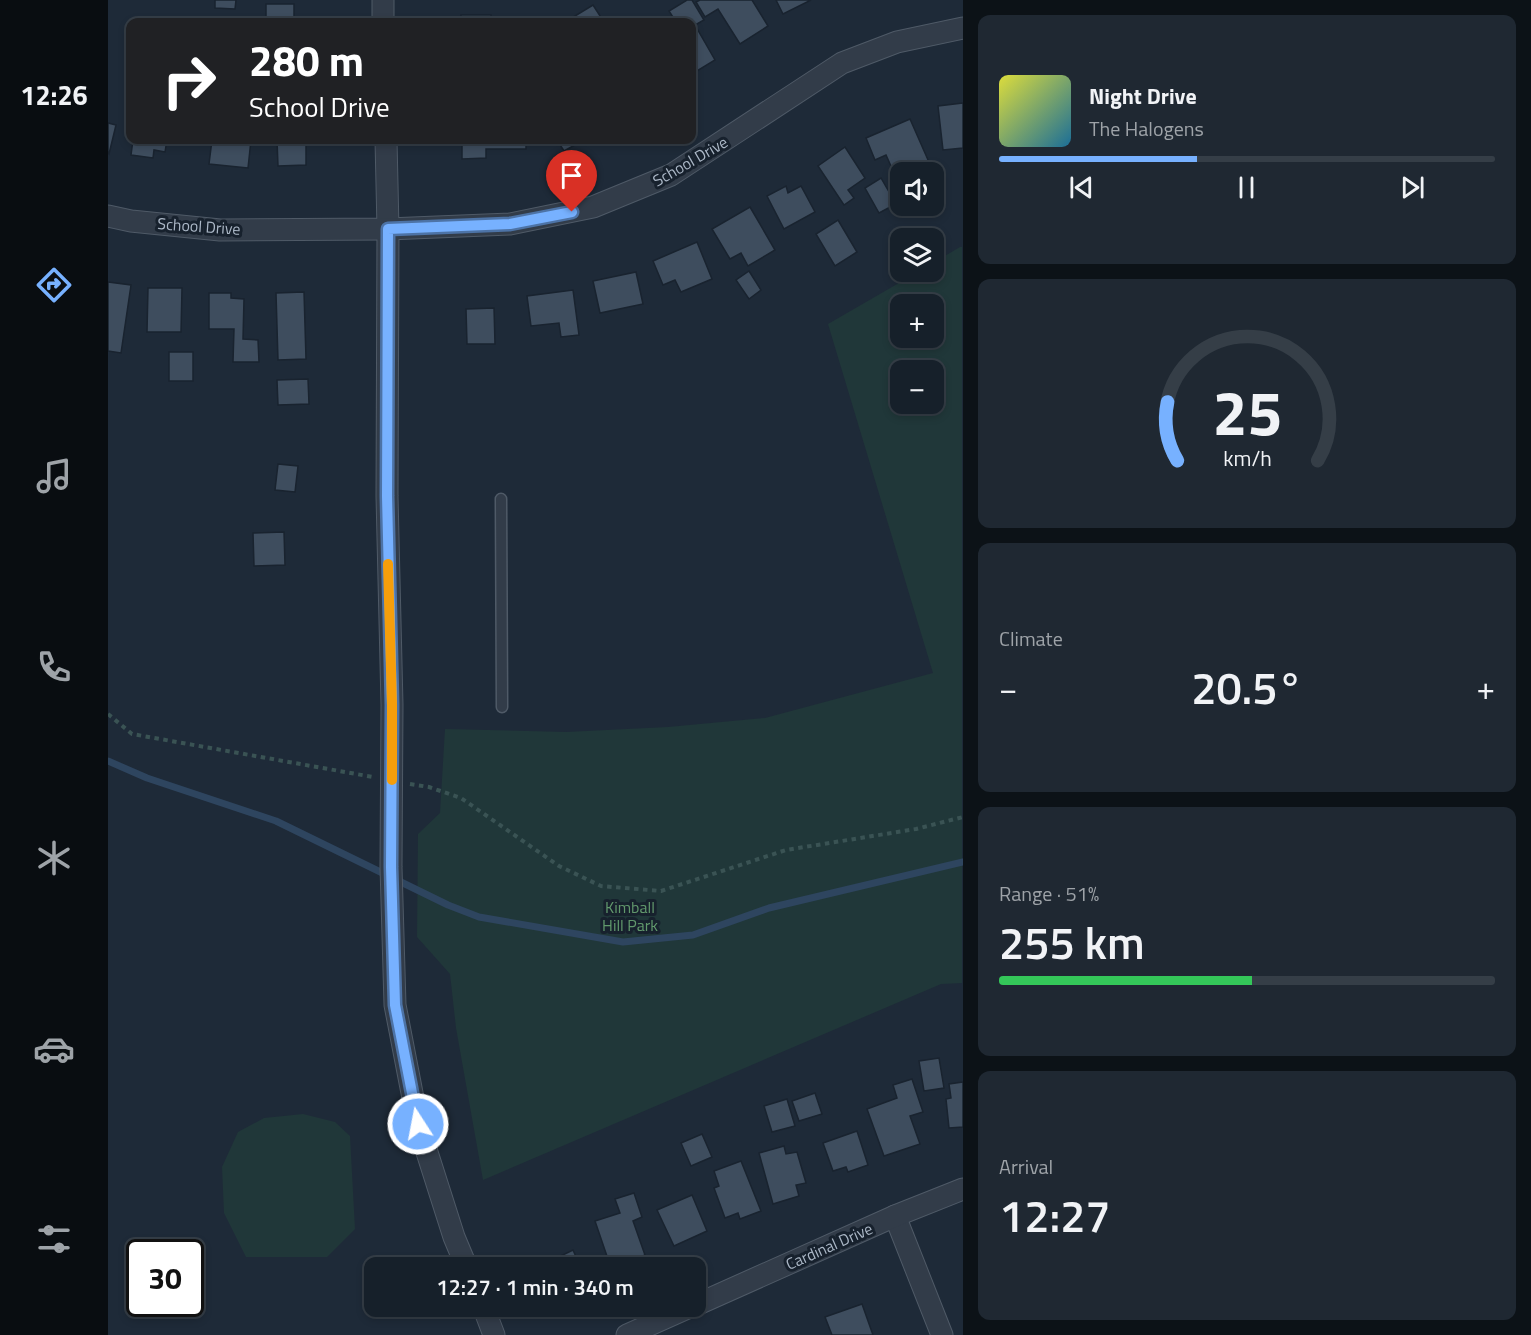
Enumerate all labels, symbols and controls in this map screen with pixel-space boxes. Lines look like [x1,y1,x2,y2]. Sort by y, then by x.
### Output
text: 280 m [249,28,364,92]
icon: right [150,42,228,120]
text: 12:26 [20,74,88,115]
text: Night Drive [1089,79,1197,113]
text: School Drive [249,86,390,127]
text: The Halogens [1089,113,1204,144]
street label: School Drive [648,130,732,192]
pin [546,150,597,212]
icon: arrive [555,159,588,192]
map controls [890,162,944,414]
button: sound [890,162,944,216]
icon: previous [1065,171,1098,204]
icon: pause [1230,171,1263,204]
icon: next [1396,171,1429,204]
street label: School Drive [157,211,241,241]
button: layers [890,228,944,282]
icon: directions [33,264,75,306]
button: + [890,294,944,348]
button: − [890,360,944,414]
text: 25 [1212,364,1282,459]
text: km/h [1223,442,1271,474]
icon: music [33,455,75,497]
text: Climate [999,623,1063,654]
icon: phone [33,646,75,688]
text: 20.5° [1191,653,1303,721]
text: − [999,663,1017,713]
text: + [1477,663,1495,713]
icon: climate [33,837,75,879]
text: Range · 51% [999,878,1099,909]
park label: Kimball Hill Park [602,895,658,937]
text: 255 km [999,908,1145,976]
icon: car [33,1028,75,1070]
position arrow [386,1092,450,1156]
text: Arrival [999,1151,1053,1182]
text: 12:27 [999,1181,1111,1249]
street label: Cardinal Drive [782,1216,876,1276]
icon: filters [33,1218,75,1260]
speed limit sign: 30 [126,1239,204,1317]
text: 12:27 · 1 min · 340 m [436,1270,634,1304]

